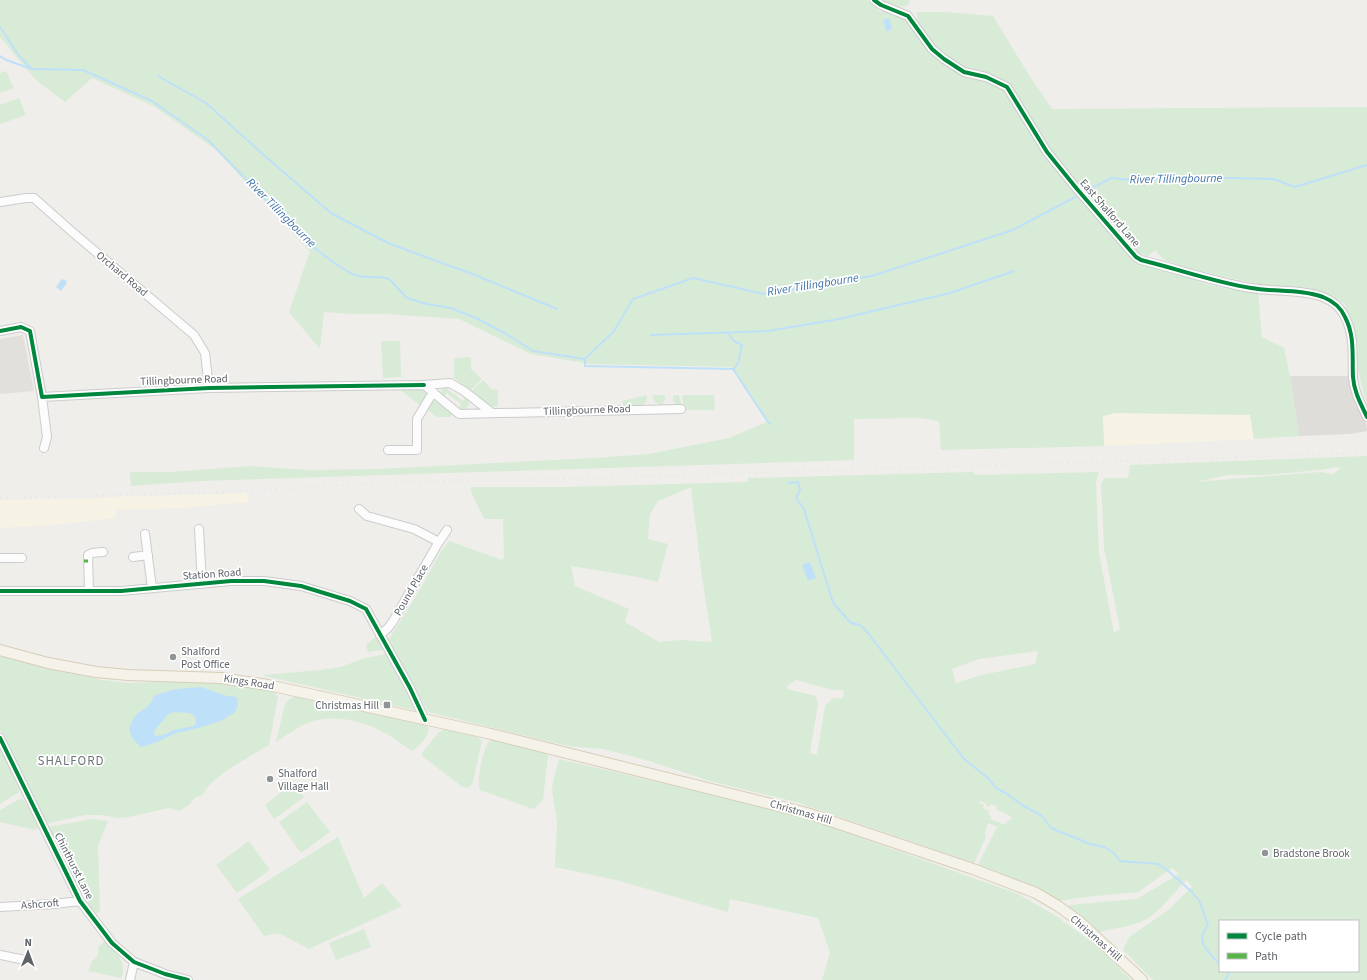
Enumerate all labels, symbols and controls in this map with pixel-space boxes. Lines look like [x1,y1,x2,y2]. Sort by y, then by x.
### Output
water label: River Tillingbourne [1130,170,1223,188]
water label: River Tillingbourne [242,174,320,252]
street label: East Shalford Lane [1076,176,1144,251]
street label: Orchard Road [93,248,151,300]
water label: River Tillingbourne [766,269,860,301]
street label: Tillingbourne Road [140,371,228,389]
street label: Tillingbourne Road [543,401,631,419]
street label: Pound Place [390,561,432,618]
street label: Station Road [182,564,242,584]
place label: Shalford Post Office [181,644,230,672]
marker: Shalford Post Office [168,652,178,662]
street label: Kings Road [223,671,275,693]
place label: Christmas Hill [315,698,379,713]
marker: Christmas Hill [382,700,392,710]
district label: SHALFORD [37,752,105,770]
place label: Shalford Village Hall [278,766,329,794]
marker: Shalford Village Hall [265,774,275,784]
street label: Christmas Hill [768,796,834,828]
street label: Chinthurst Lane [51,830,98,902]
place label: Bradstone Brook [1273,846,1350,861]
marker: Bradstone Brook [1260,848,1270,858]
street label: Ashcroft [21,895,60,913]
street label: Christmas Hill [1067,911,1125,965]
legend [1219,920,1359,972]
text: Cycle path [1255,928,1307,945]
north arrow [8,932,48,972]
text: N [24,935,32,950]
text: Path [1255,948,1278,965]

